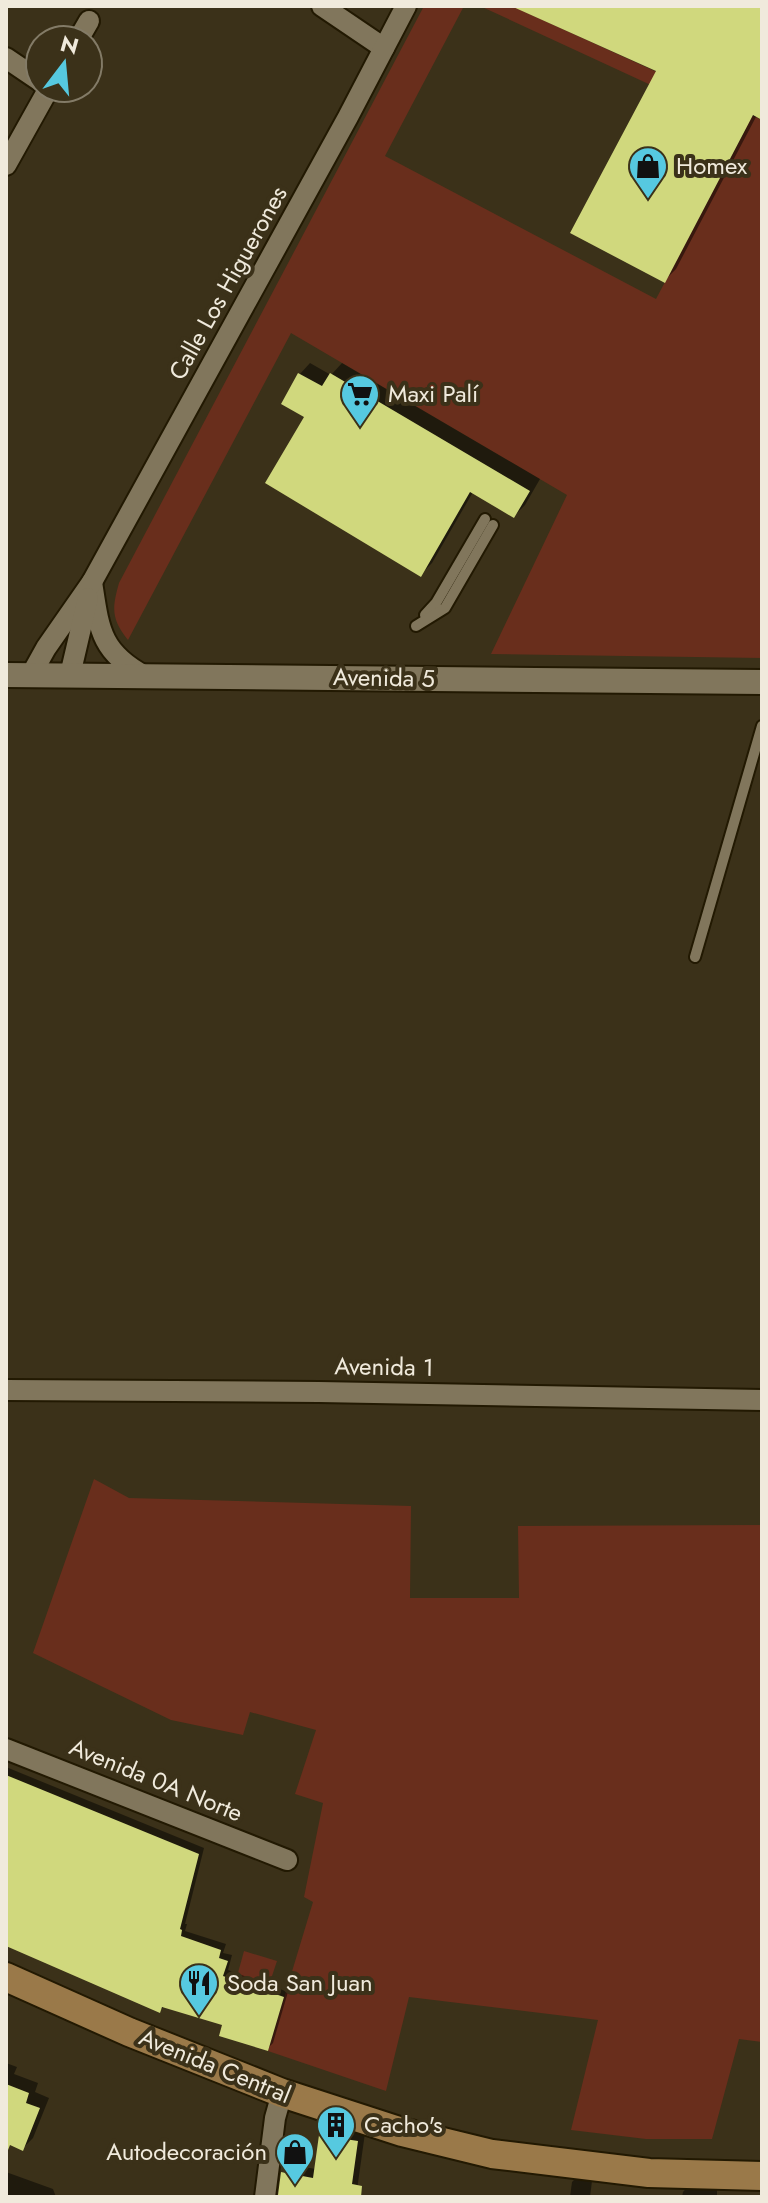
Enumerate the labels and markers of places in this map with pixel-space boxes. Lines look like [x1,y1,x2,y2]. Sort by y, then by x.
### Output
shop icon: Homex [627,145,669,200]
place label: Homex [676,148,748,183]
supermarket icon: Maxi Palí [339,373,381,428]
place label: Maxi Palí [388,376,479,411]
restaurant icon: Soda San Juan [178,1962,220,2017]
place label: Soda San Juan [227,1965,373,2000]
building icon: Cacho's [315,2104,357,2159]
place label: Cacho's [364,2107,443,2142]
shop icon: Autodecoración [274,2131,316,2186]
place label: Autodecoración [106,2134,267,2169]

